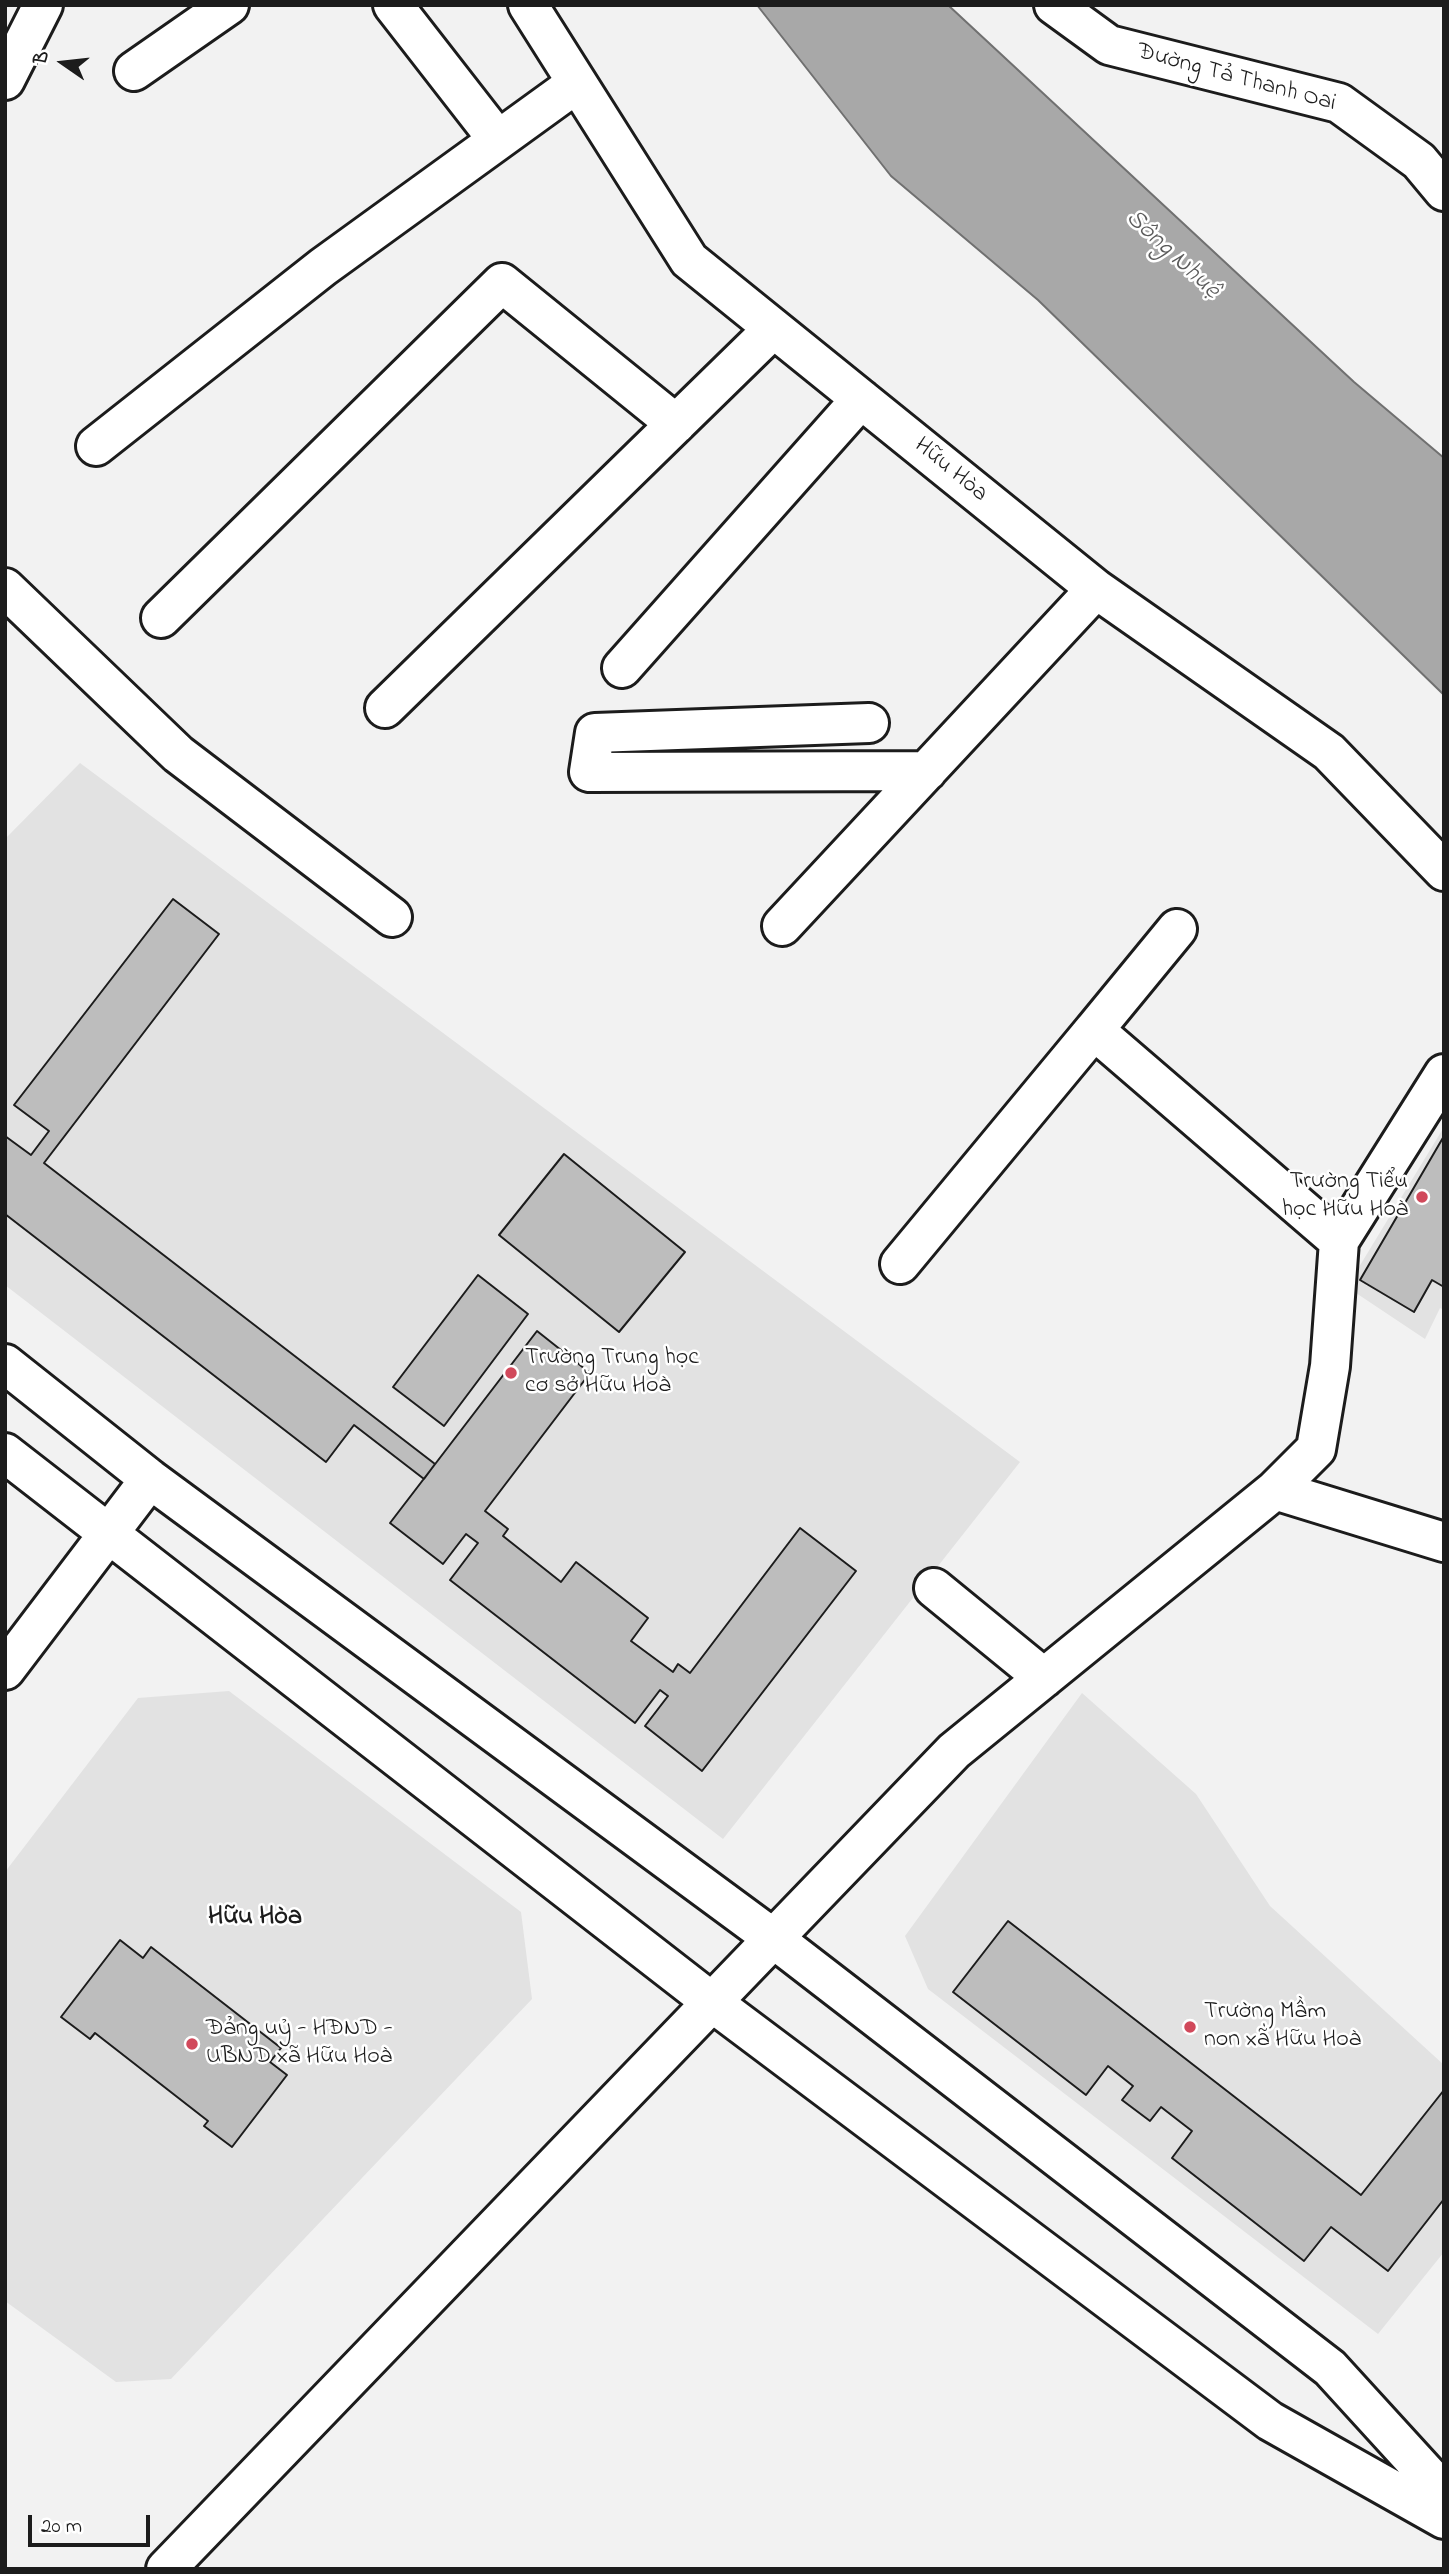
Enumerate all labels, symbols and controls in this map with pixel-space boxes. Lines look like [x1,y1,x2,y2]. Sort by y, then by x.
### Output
north arrow [28,28,98,98]
street label: Đường Tả Thanh Oai [1133,39,1339,119]
text: B [27,48,57,67]
water label: Sông Nhuệ [1118,204,1226,308]
street label: Hữu Hòa [907,433,993,509]
place label: Trường Tiểu học Hữu Hoà [1282,1169,1408,1225]
marker: Trường Tiểu học Hữu Hoà [1414,1189,1430,1205]
place label: Trường Trung học cơ sở Hữu Hoà [525,1345,699,1401]
marker: Trường Trung học cơ sở Hữu Hoà [503,1365,519,1381]
district label: Hữu Hòa [208,1903,302,1935]
place label: Trường Mầm non xã Hữu Hoà [1204,1999,1361,2055]
place label: Đảng uỷ - HĐND - UBND xã Hữu Hoà [206,2016,393,2072]
marker: Trường Mầm non xã Hữu Hoà [1182,2019,1198,2035]
marker: Đảng uỷ - HĐND - UBND xã Hữu Hoà [184,2036,200,2052]
scale bar [32,2500,154,2544]
text: 20 m [41,2512,82,2542]

